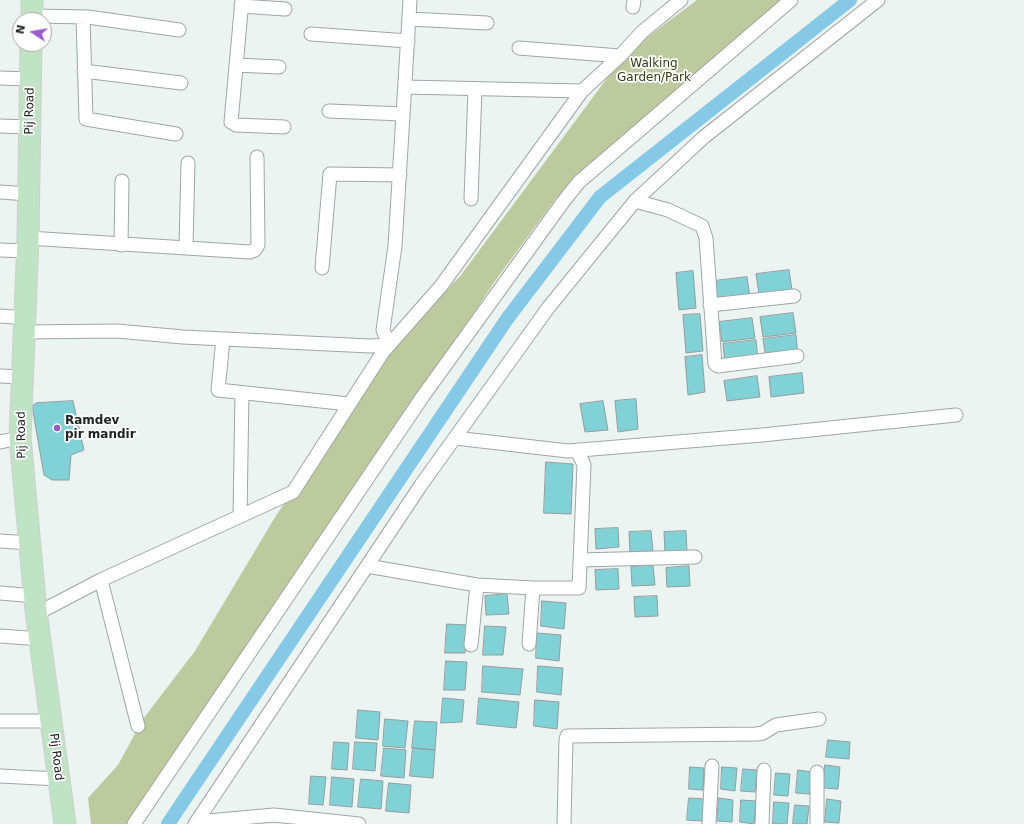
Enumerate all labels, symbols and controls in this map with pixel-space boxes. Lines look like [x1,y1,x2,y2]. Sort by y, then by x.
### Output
north arrow [12,12,52,52]
text: N [13,24,28,35]
park label: Walking Garden/Park [617,57,691,85]
street label: Pij Road [22,87,38,135]
street label: Pij Road [14,411,30,459]
place label: Ramdev pir mandir [65,414,136,442]
marker: Ramdev pir mandir [52,423,62,433]
street label: Pij Road [46,733,66,781]

